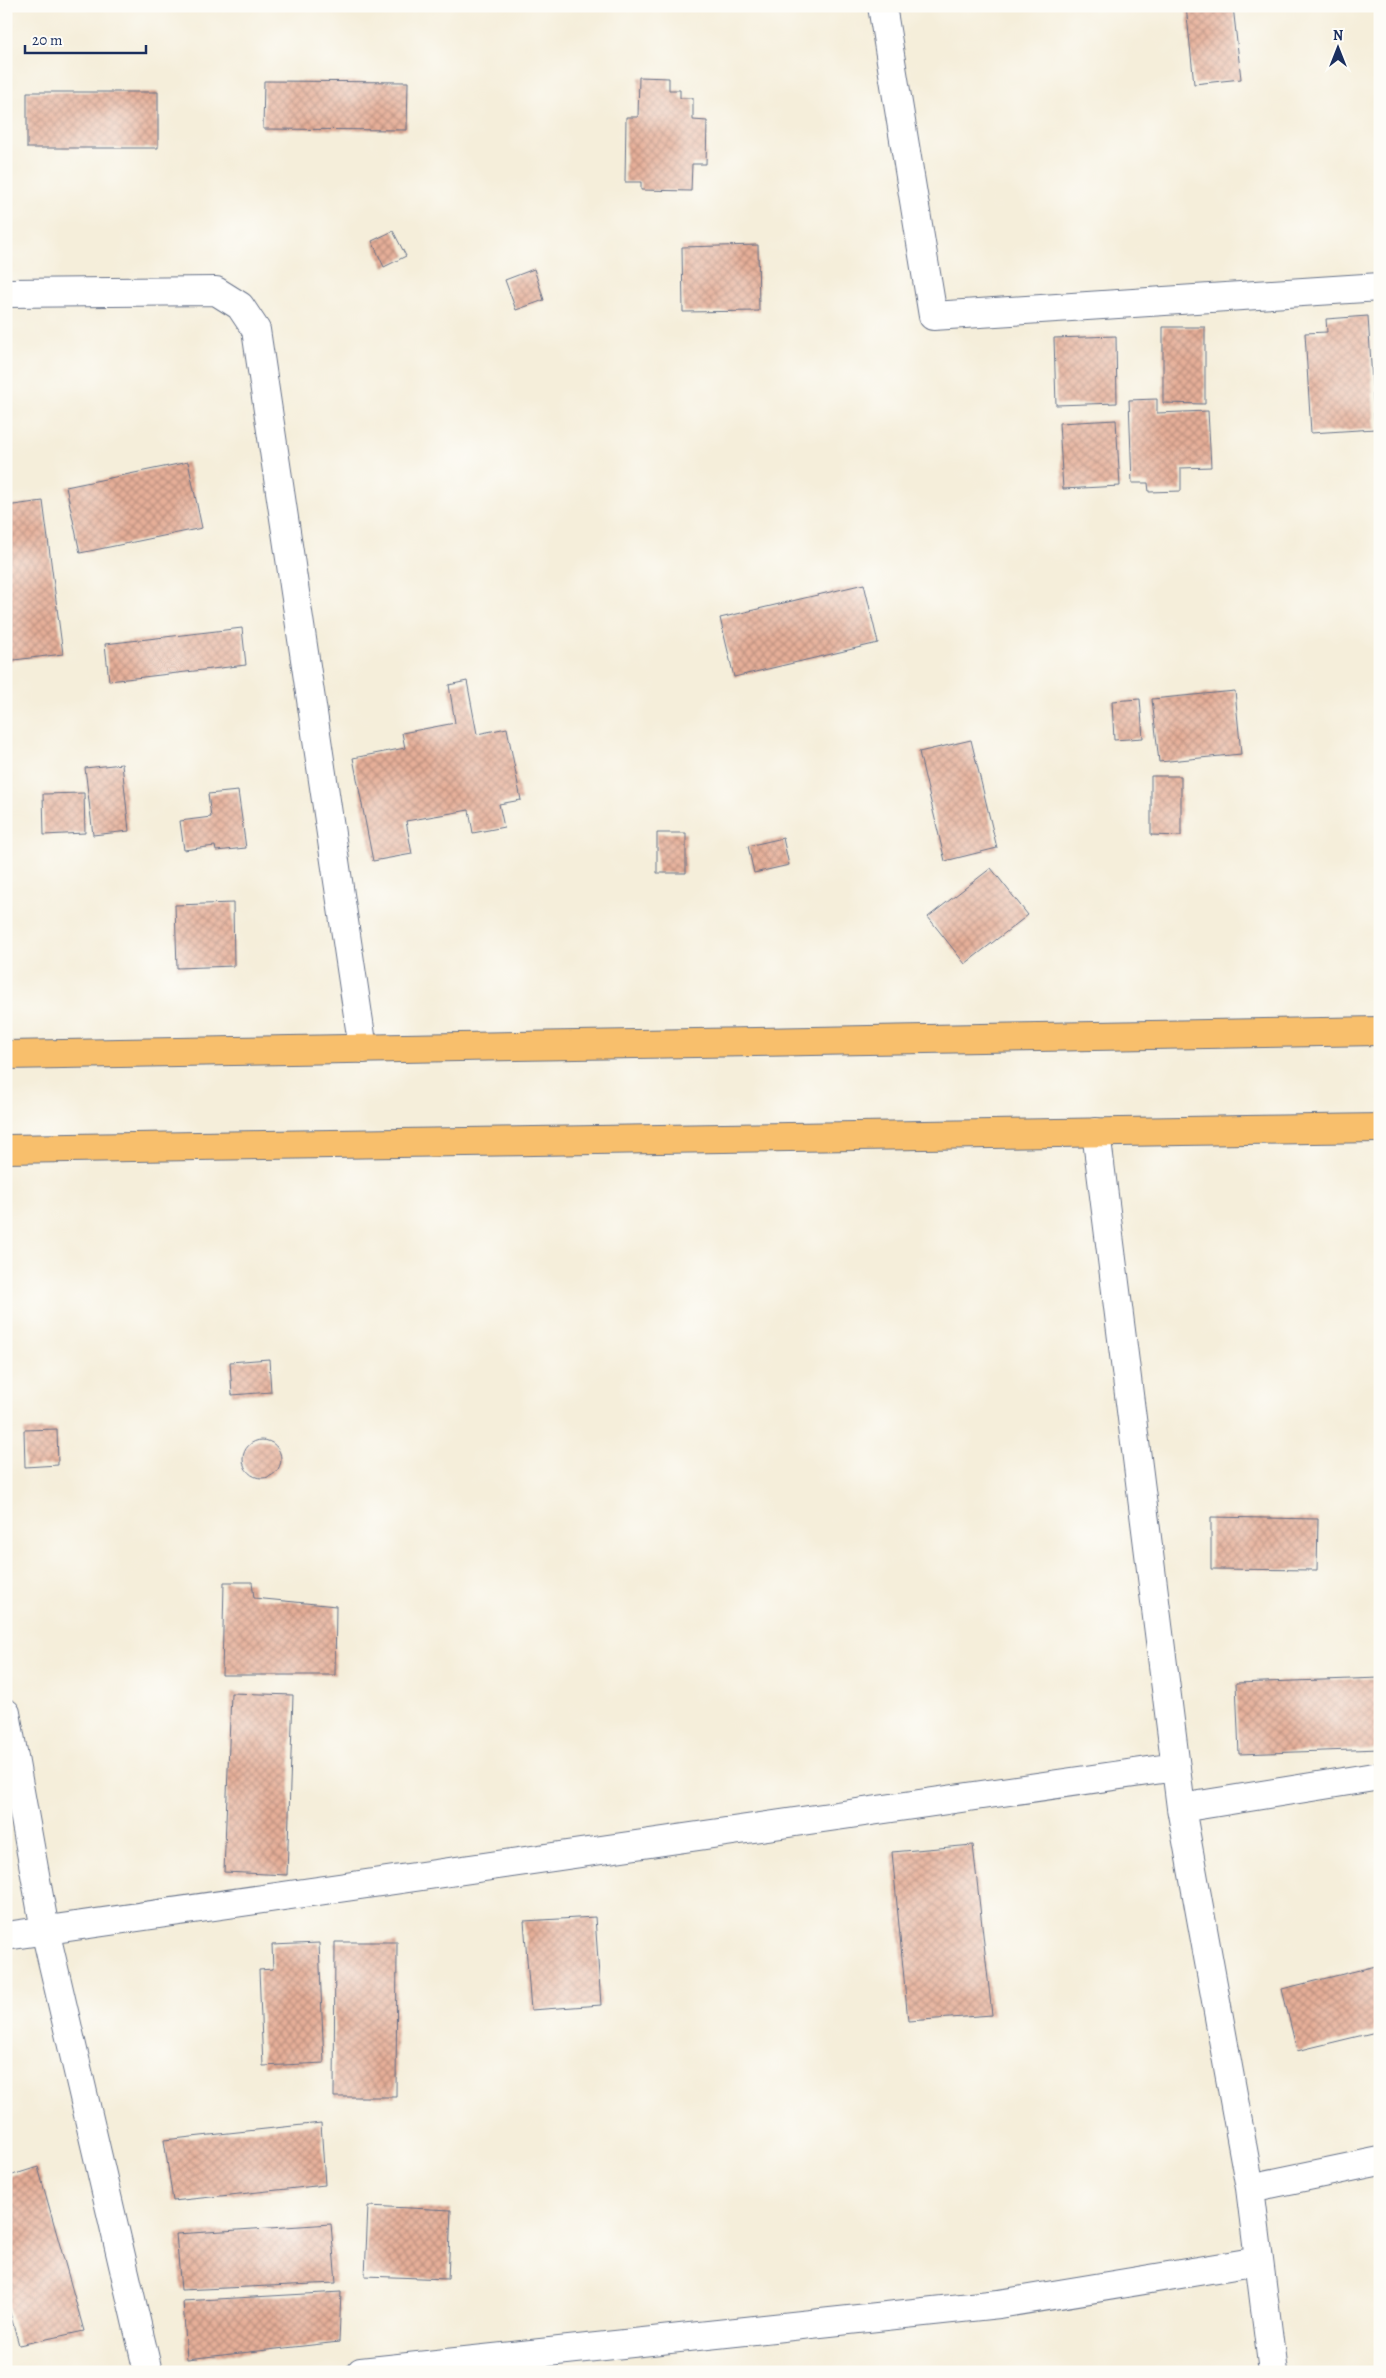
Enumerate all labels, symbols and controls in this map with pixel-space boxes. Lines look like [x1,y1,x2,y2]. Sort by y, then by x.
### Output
scale bar [25,22,146,54]
north arrow [1314,22,1364,72]
text: N [1333,26,1343,45]
text: 20 m [32,30,63,50]

